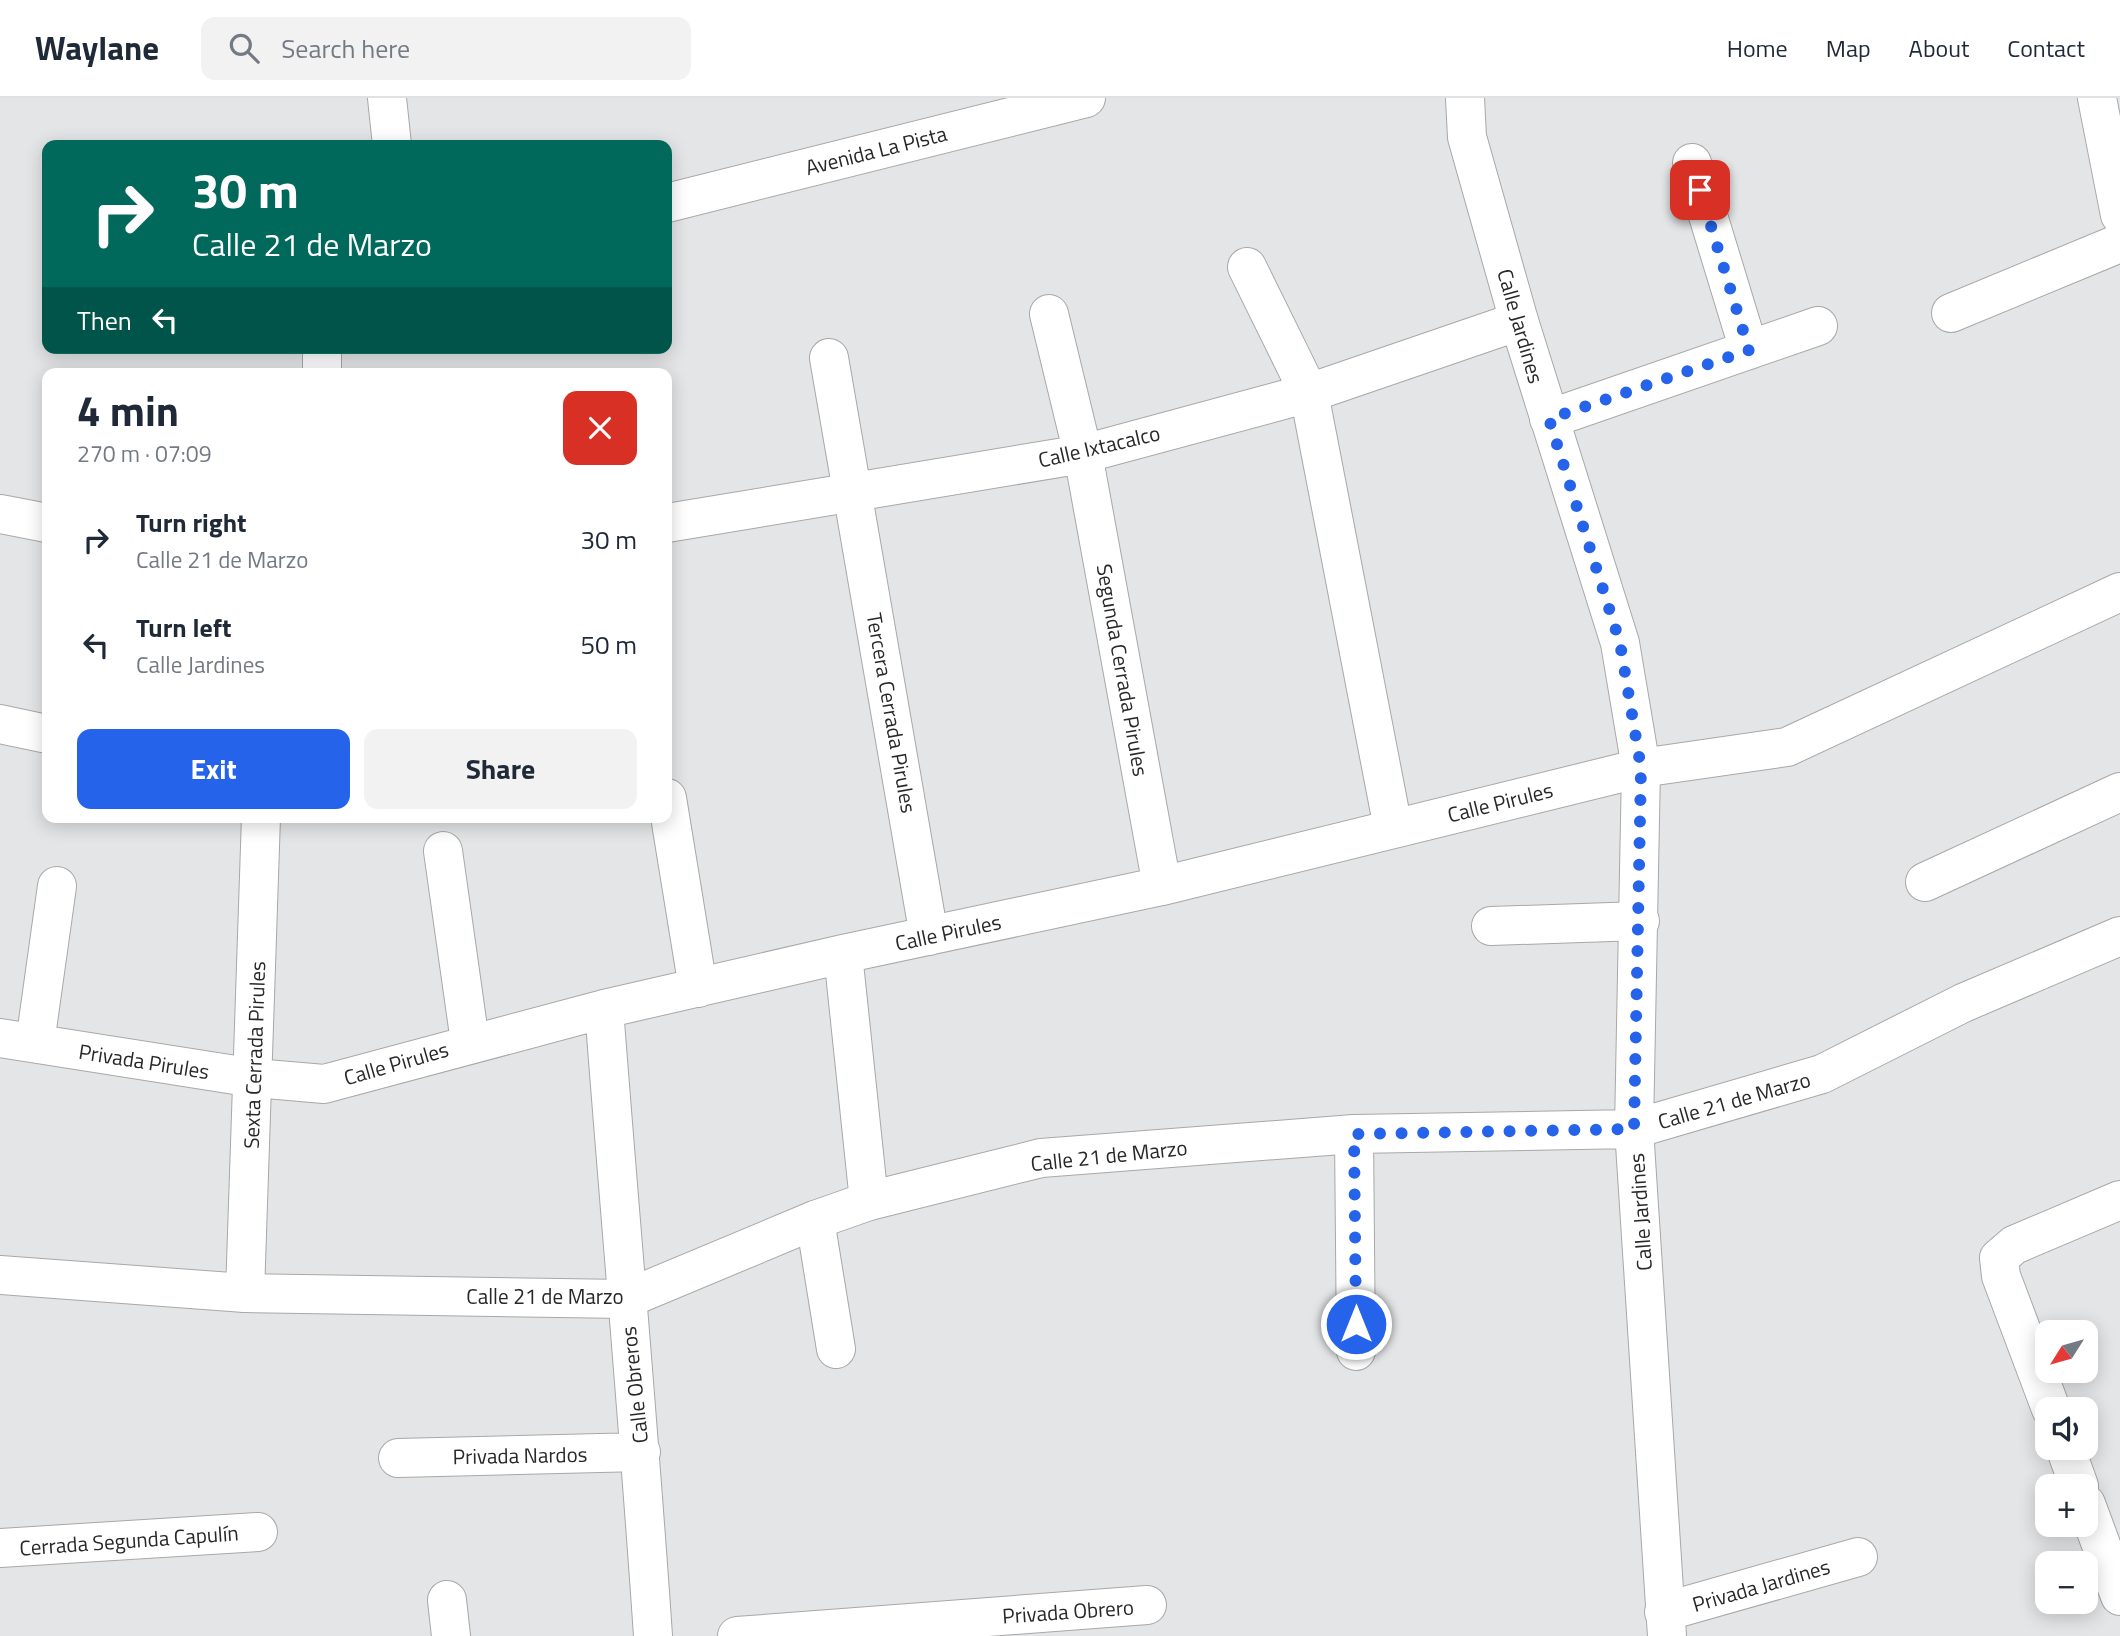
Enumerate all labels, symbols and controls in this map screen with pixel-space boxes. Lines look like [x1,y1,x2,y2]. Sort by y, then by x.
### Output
search box [201,17,691,80]
text: Waylane [35,23,159,73]
icon: search [225,29,263,67]
text: Search here [281,29,410,68]
text: Home [1727,30,1788,66]
text: Map [1826,30,1871,66]
text: About [1909,30,1969,66]
text: Contact [2007,30,2085,66]
street label: Avenida La Pista [802,117,951,183]
text: 30 m [192,152,299,227]
pin [1670,160,1730,220]
icon: right [77,168,168,259]
icon: arrive [1681,171,1719,209]
text: Calle 21 de Marzo [192,220,432,268]
street label: Calle Jardines [1489,265,1553,387]
text: Then [77,301,132,340]
icon: left [146,301,184,339]
text: 4 min [77,378,179,442]
button: close [563,391,637,465]
street label: Calle Ixtacalco [1035,416,1163,476]
text: 270 m · 07:09 [77,436,212,471]
text: Turn right [136,503,247,542]
text: 30 m [580,520,637,559]
icon: right [77,521,115,559]
text: Calle 21 de Marzo [136,542,308,577]
street label: Segunda Cerrada Pirules [1089,561,1157,779]
text: Turn left [136,608,231,647]
street label: Tercera Cerrada Pirules [859,610,925,816]
text: 50 m [580,625,637,664]
icon: left [77,626,115,664]
text: Calle Jardines [136,647,265,682]
button: Exit [77,729,350,809]
button: Share [364,729,637,809]
street label: Calle Pirules [1444,773,1556,831]
street label: Calle Pirules [892,905,1004,959]
street label: Sexta Cerrada Pirules [235,961,273,1149]
street label: Calle Pirules [340,1033,452,1093]
street label: Privada Pirules [76,1035,212,1087]
street label: Calle 21 de Marzo [1654,1063,1814,1137]
street label: Calle 21 de Marzo [1029,1131,1189,1179]
street label: Calle Jardines [1620,1152,1660,1272]
street label: Calle 21 de Marzo [466,1280,624,1312]
position arrow [1319,1287,1393,1361]
north arrow [2035,1320,2098,1382]
map controls [2035,1320,2098,1614]
street label: Calle Obreros [612,1325,656,1445]
button: sound [2035,1397,2098,1460]
street label: Privada Nardos [452,1438,588,1472]
button: + [2035,1474,2098,1537]
street label: Cerrada Segunda Capulín [18,1516,240,1564]
street label: Privada Jardines [1688,1550,1834,1620]
button: − [2035,1551,2098,1614]
street label: Privada Obrero [1001,1590,1135,1632]

